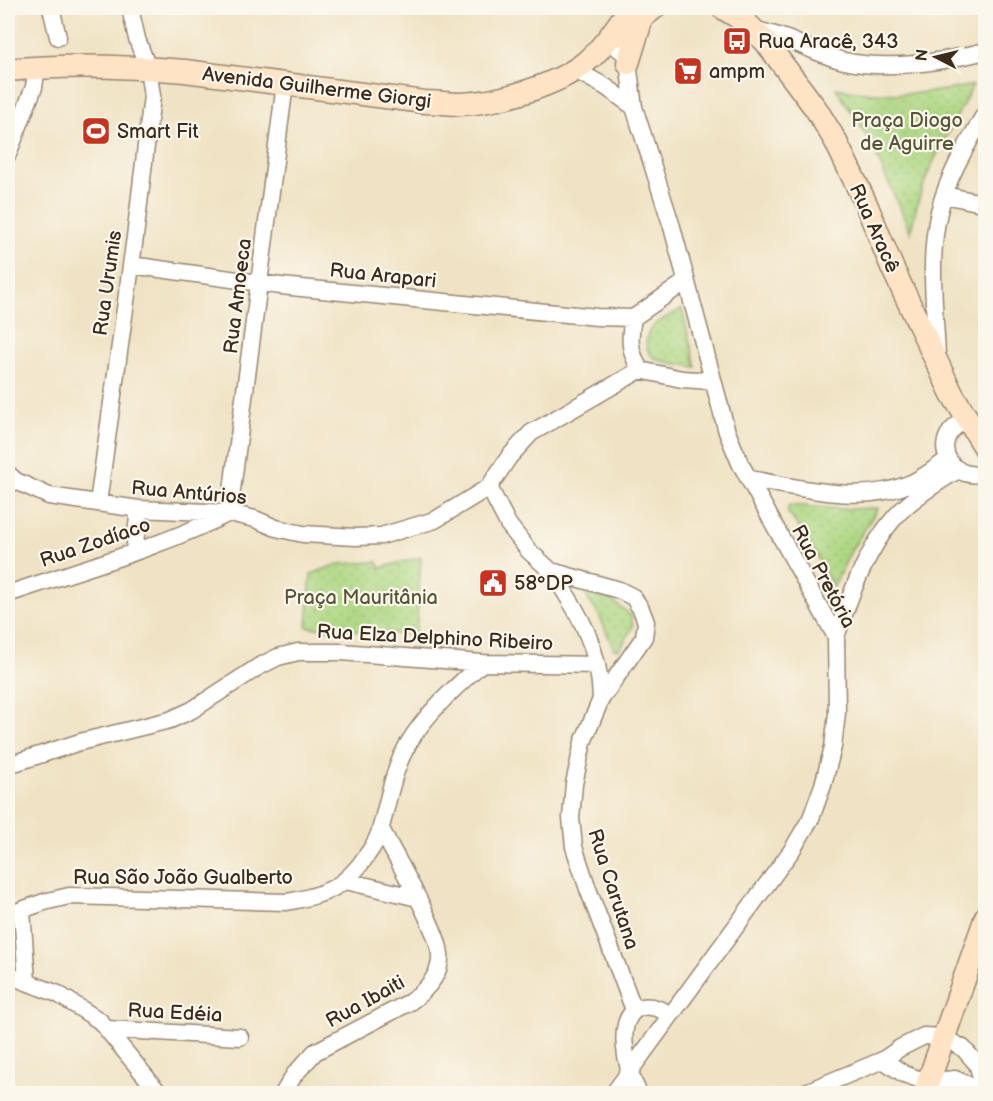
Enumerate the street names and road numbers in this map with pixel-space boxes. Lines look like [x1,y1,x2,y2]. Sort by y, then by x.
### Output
street label: Avenida Guilherme Giorgi [201,62,433,114]
street label: Rua Aracê [844,180,904,277]
street label: Rua Urumis [89,229,127,337]
street label: Rua Amoeca [219,237,257,355]
street label: Rua Arapari [328,258,437,294]
street label: Rua Antúrios [130,476,248,510]
street label: Rua Zodíaco [37,513,154,573]
street label: Rua Pretória [786,521,860,632]
street label: Rua Elza Delphino Ribeiro [316,620,554,656]
street label: Rua Carutana [582,826,644,953]
street label: Rua São João Gualberto [73,866,293,890]
street label: Rua Ibaiti [322,970,409,1033]
street label: Rua Edéia [127,999,223,1027]

